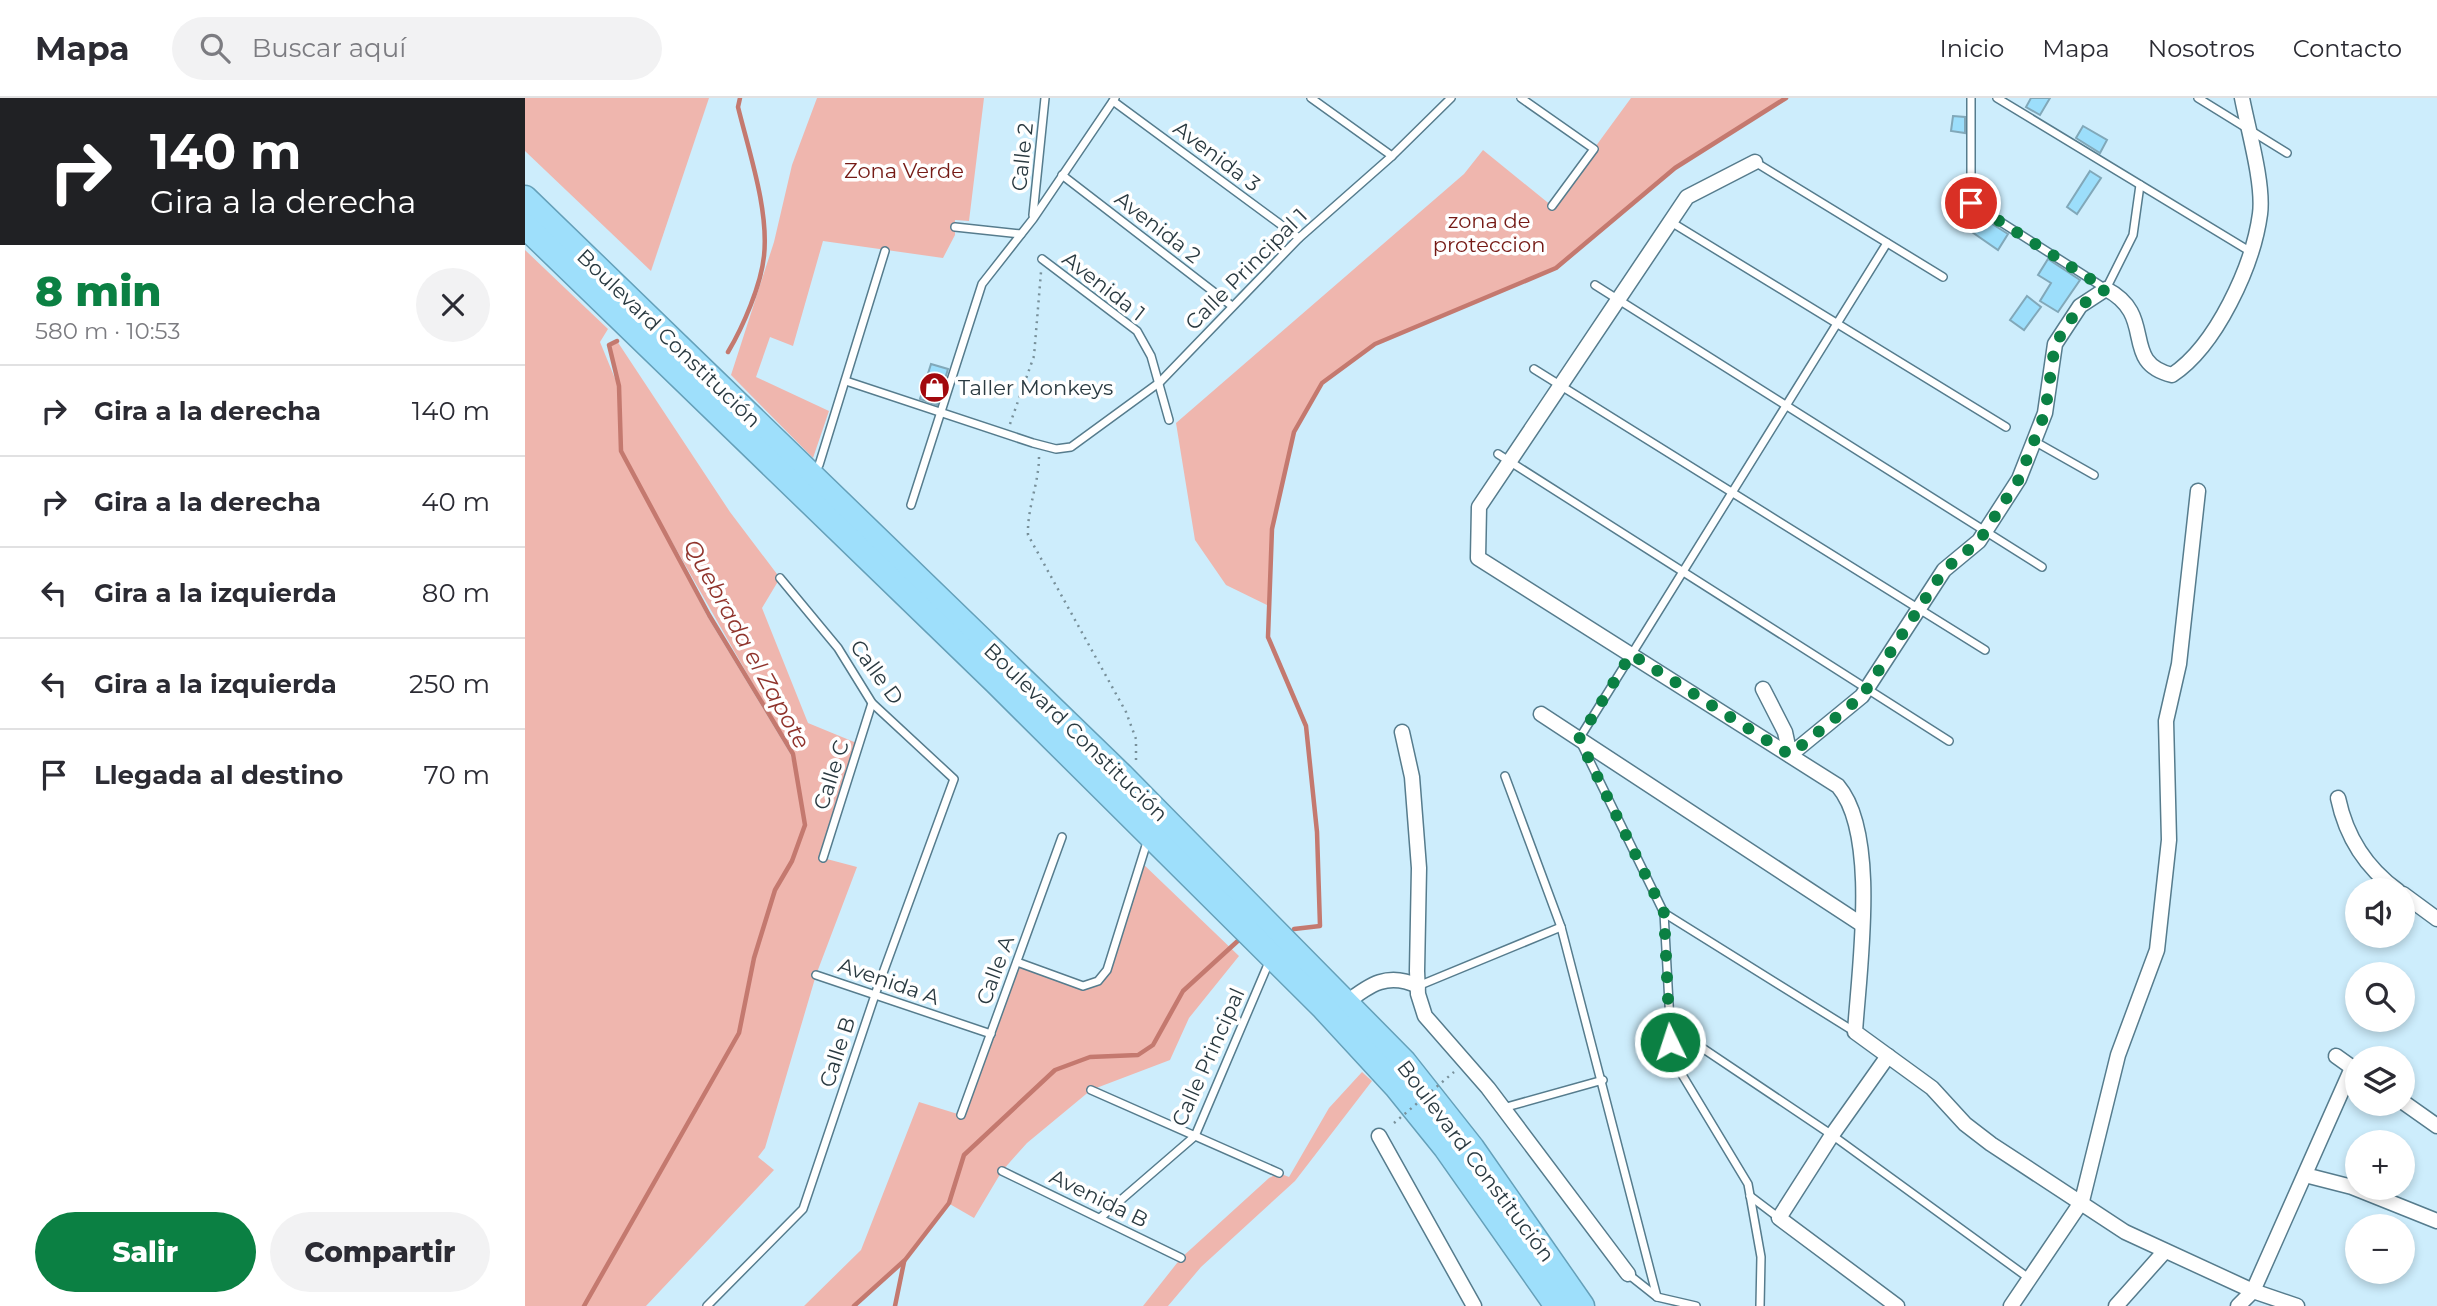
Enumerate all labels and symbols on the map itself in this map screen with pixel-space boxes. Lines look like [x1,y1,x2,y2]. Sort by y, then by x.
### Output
street label: Avenida 3 [1169,115,1265,197]
street label: Calle 2 [1006,122,1038,192]
park label: Zona Verde [844,158,964,183]
pin [1941,173,2001,233]
street label: Avenida 2 [1110,186,1206,268]
street label: Calle Principal 1 [1180,203,1312,335]
park label: zona de proteccion [1433,208,1545,257]
street label: Boulevard Constitución [572,244,766,432]
street label: Avenida 1 [1058,246,1150,326]
shop icon: Taller Monkeys [918,370,952,404]
place label: Taller Monkeys [958,375,1113,400]
water label: Quebrada el Zapote [678,534,816,754]
street label: Calle D [845,635,909,709]
street label: Boulevard Constitución [979,638,1173,826]
street label: Calle C [808,737,854,813]
street label: Calle A [971,931,1019,1008]
street label: Avenida A [835,952,944,1010]
street label: Calle Principal [1166,984,1250,1130]
position arrow [1633,1005,1707,1079]
street label: Calle B [814,1014,860,1090]
street label: Boulevard Constitución [1392,1055,1560,1267]
street label: Avenida B [1046,1164,1152,1232]

